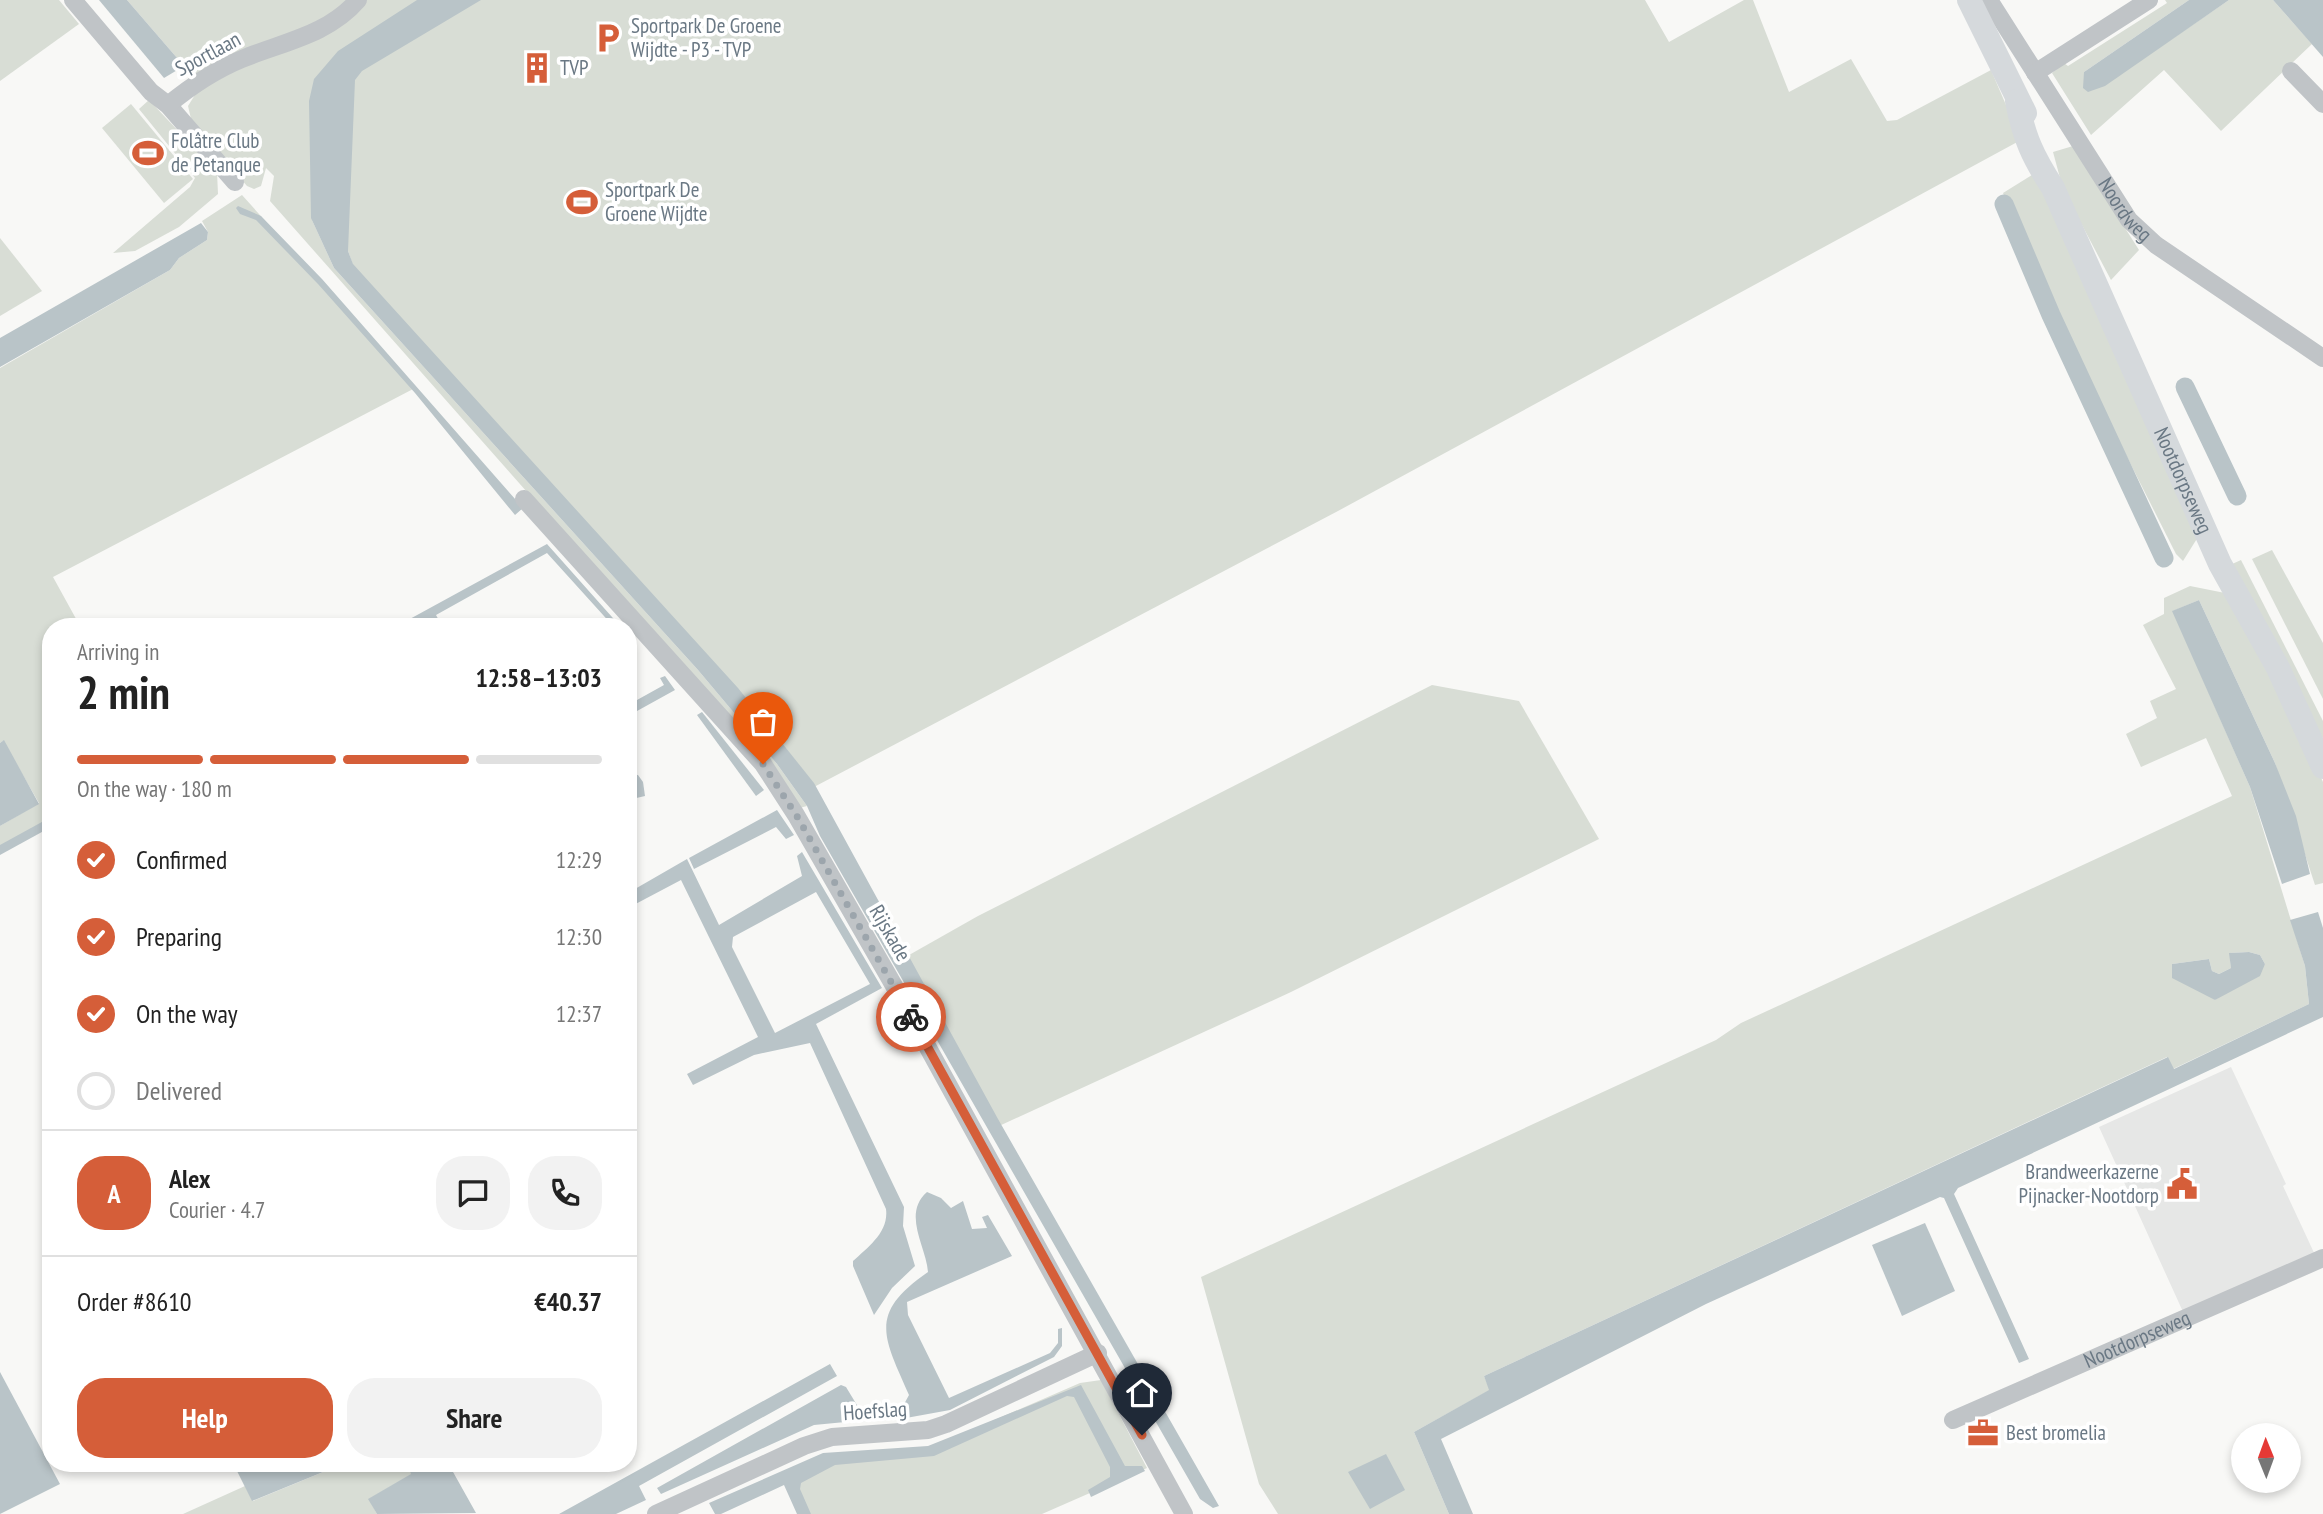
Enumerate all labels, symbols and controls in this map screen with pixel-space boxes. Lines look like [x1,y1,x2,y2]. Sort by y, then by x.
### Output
place label: Sportpark De Groene Wijdte - P3 - TVP [631,12,782,63]
parking icon: Sportpark De Groene Wijdte - P3 - TVP [591,21,625,55]
street label: Sportlaan [170,25,245,82]
building icon: TVP [520,51,554,85]
place label: TVP [560,54,588,81]
place label: Folâtre Club de Petanque [171,127,261,178]
sports icon: Folâtre Club de Petanque [131,136,165,170]
street label: Noordweg [2092,172,2158,247]
place label: Sportpark De Groene Wijdte [605,176,707,227]
sports icon: Sportpark De Groene Wijdte [565,185,599,219]
street label: Nootdorpseweg [2148,423,2219,538]
text: Arriving in [77,637,159,666]
text: 12:58–13:03 [475,661,602,694]
text: 2 min [77,662,170,722]
pin [733,692,793,764]
icon: bag [744,703,782,741]
text: On the way · 180 m [77,774,232,803]
icon: check [77,841,115,879]
text: Confirmed [136,843,227,876]
text: 12:29 [556,845,602,874]
street label: Rijskade [864,900,917,966]
icon: check [77,918,115,956]
text: Preparing [136,920,222,953]
text: 12:30 [556,922,602,951]
courier [876,982,946,1052]
icon: check [77,995,115,1033]
text: On the way [136,997,238,1030]
icon: bike [892,998,930,1036]
text: 12:37 [556,999,602,1028]
text: Delivered [136,1074,222,1107]
button: chat [436,1156,510,1230]
button: phone [528,1156,602,1230]
place label: Brandweerkazerne Pijnacker-Nootdorp [2019,1158,2159,1209]
text: Alex [169,1162,210,1195]
public building icon: Brandweerkazerne Pijnacker-Nootdorp [2165,1167,2199,1201]
text: A [107,1177,121,1210]
text: Courier · 4.7 [169,1195,265,1224]
text: Order #8610 [77,1285,192,1318]
text: €40.37 [534,1285,602,1318]
street label: Nootdorpseweg [2079,1304,2194,1374]
pin [1112,1363,1172,1435]
icon: home [1123,1374,1161,1412]
button: Help [77,1378,333,1458]
button: Share [347,1378,602,1458]
street label: Hoefslag [842,1395,908,1426]
office icon: Best bromelia [1966,1416,2000,1450]
place label: Best bromelia [2006,1419,2106,1446]
north arrow [2231,1423,2301,1493]
map controls [2231,1423,2301,1493]

